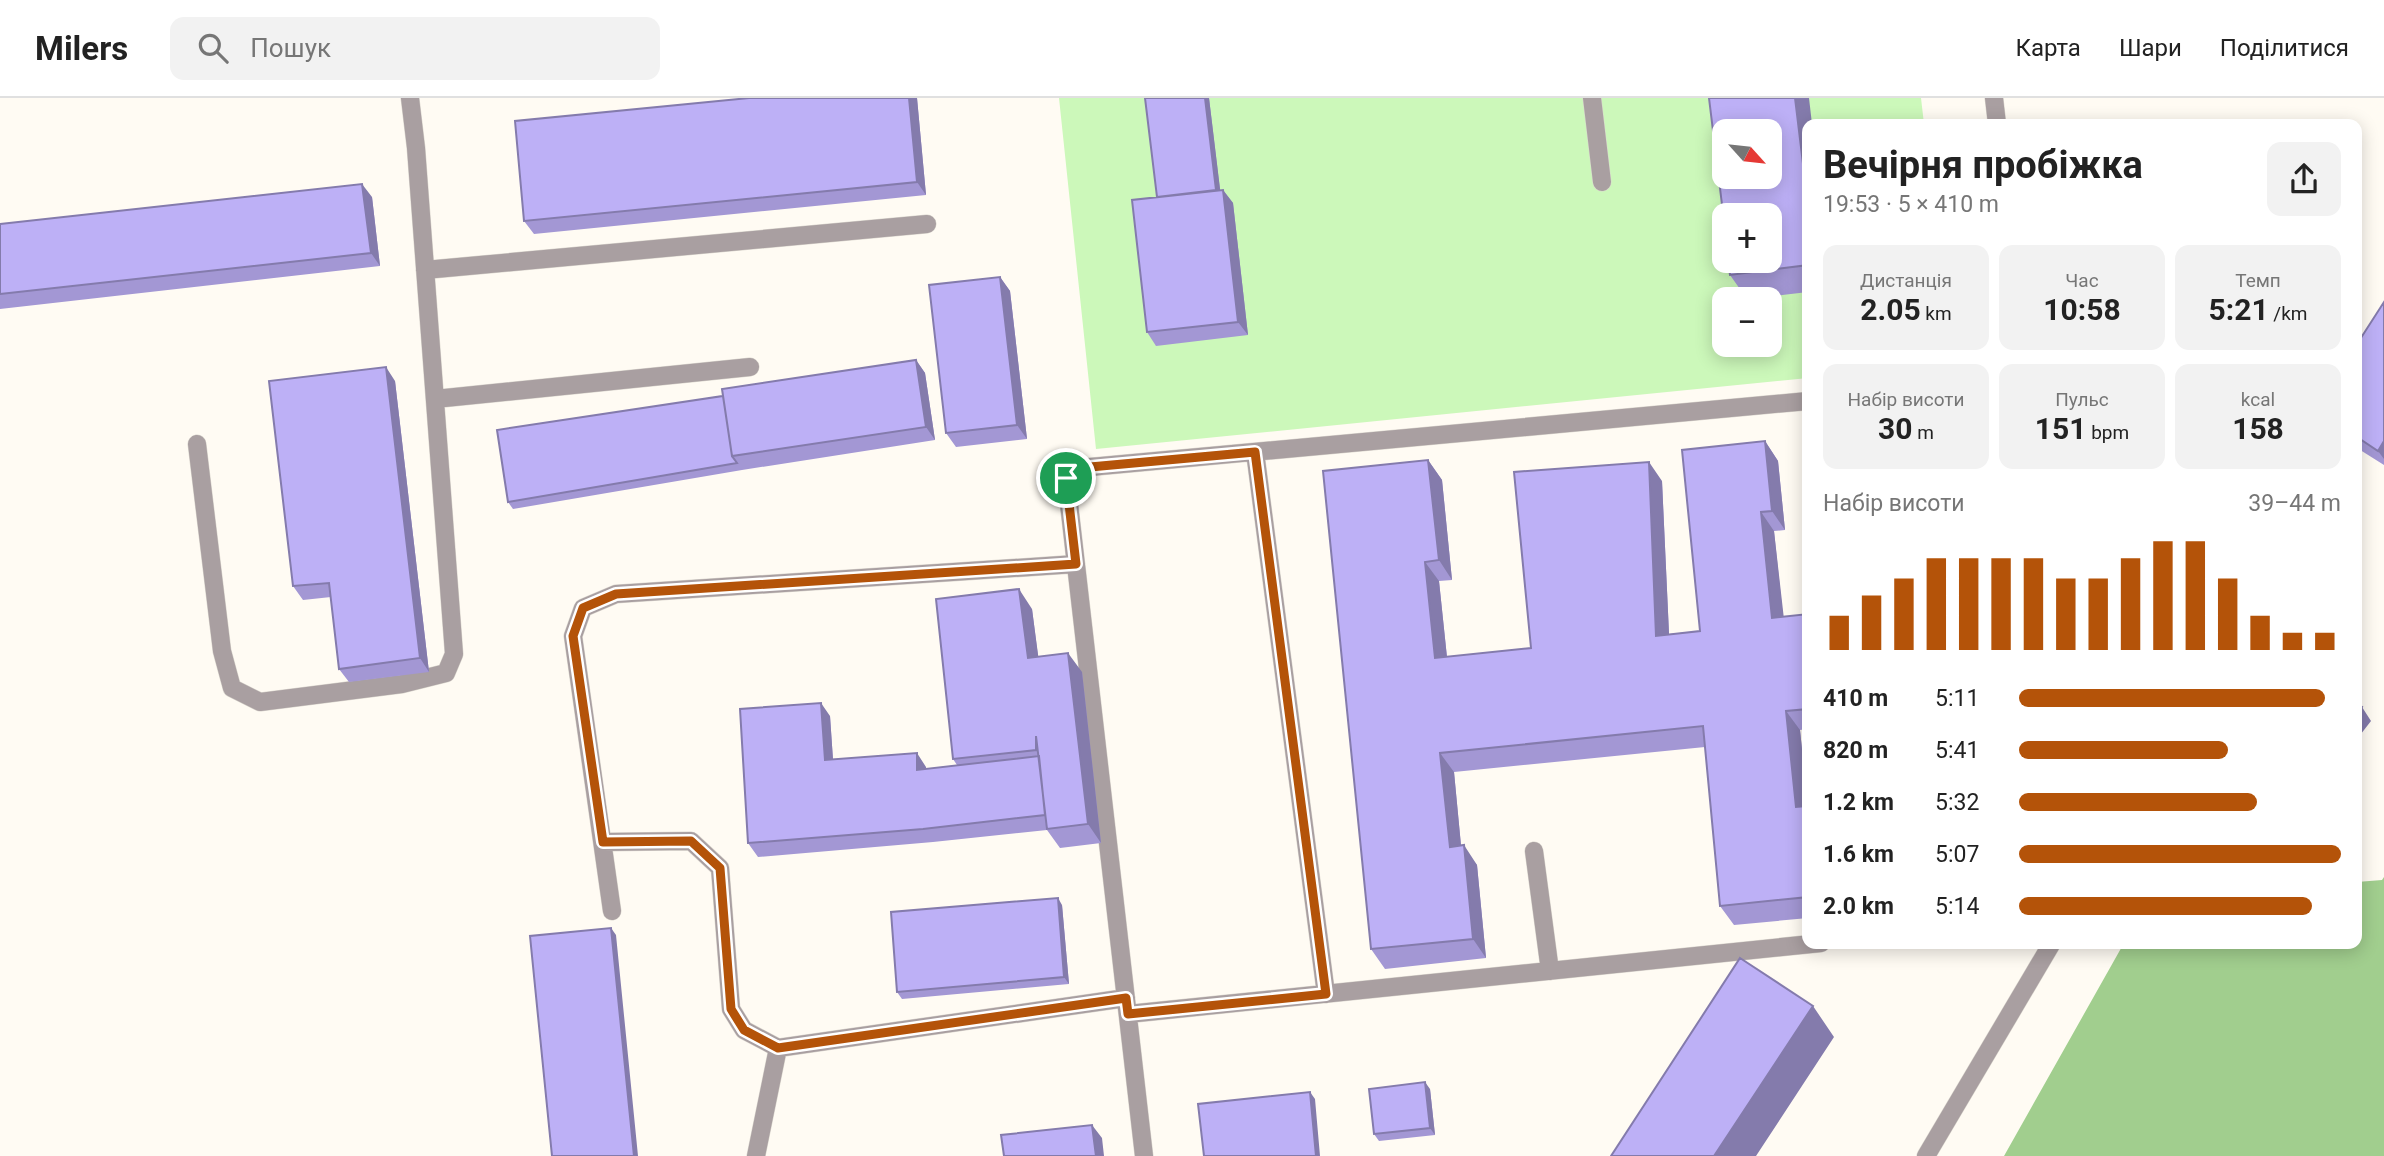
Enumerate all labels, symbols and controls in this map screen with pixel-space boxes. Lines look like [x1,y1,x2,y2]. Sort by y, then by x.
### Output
search box [170,17,660,80]
text: Milers [35,29,128,68]
icon: search [194,29,232,67]
text: Пошук [250,33,331,63]
text: Карта [2015,34,2081,62]
text: Шари [2119,34,2182,62]
text: Поділитися [2220,34,2349,62]
north arrow [1712,119,1782,189]
map controls [1712,119,1782,357]
button: share [2267,142,2341,216]
text: Вечірня пробіжка [1823,143,2143,187]
text: 19:53 · 5 × 410 m [1823,191,1999,218]
button: + [1712,203,1782,273]
text: Дистанція [1860,269,1952,292]
text: Час [2065,269,2099,292]
text: Темп [2235,269,2281,292]
button: − [1712,287,1782,357]
text: 2.05 [1860,292,1921,327]
text: 10:58 [2043,292,2121,327]
text: 5:21 [2209,292,2269,327]
text: km [1921,302,1952,325]
text: /km [2269,302,2307,325]
text: Набір висоти [1848,388,1964,411]
text: Пульс [2055,388,2109,411]
text: kcal [2241,388,2275,411]
text: 30 [1878,411,1913,446]
text: 151 [2035,411,2086,446]
text: 158 [2232,411,2284,446]
text: m [1913,421,1934,444]
text: bpm [2086,421,2129,444]
pin [1036,448,1096,508]
icon: arrive [1047,459,1085,497]
text: Набір висоти [1823,490,1965,517]
text: 39–44 m [2248,490,2341,517]
text: 410 m [1823,685,1888,712]
text: 5:11 [1935,685,1979,712]
text: 820 m [1823,737,1888,764]
text: 5:41 [1935,737,1979,764]
text: 1.2 km [1823,789,1894,816]
text: 5:32 [1935,789,1979,816]
text: 1.6 km [1823,841,1894,868]
text: 5:07 [1935,841,1979,868]
text: 2.0 km [1823,893,1894,920]
text: 5:14 [1935,893,1979,920]

